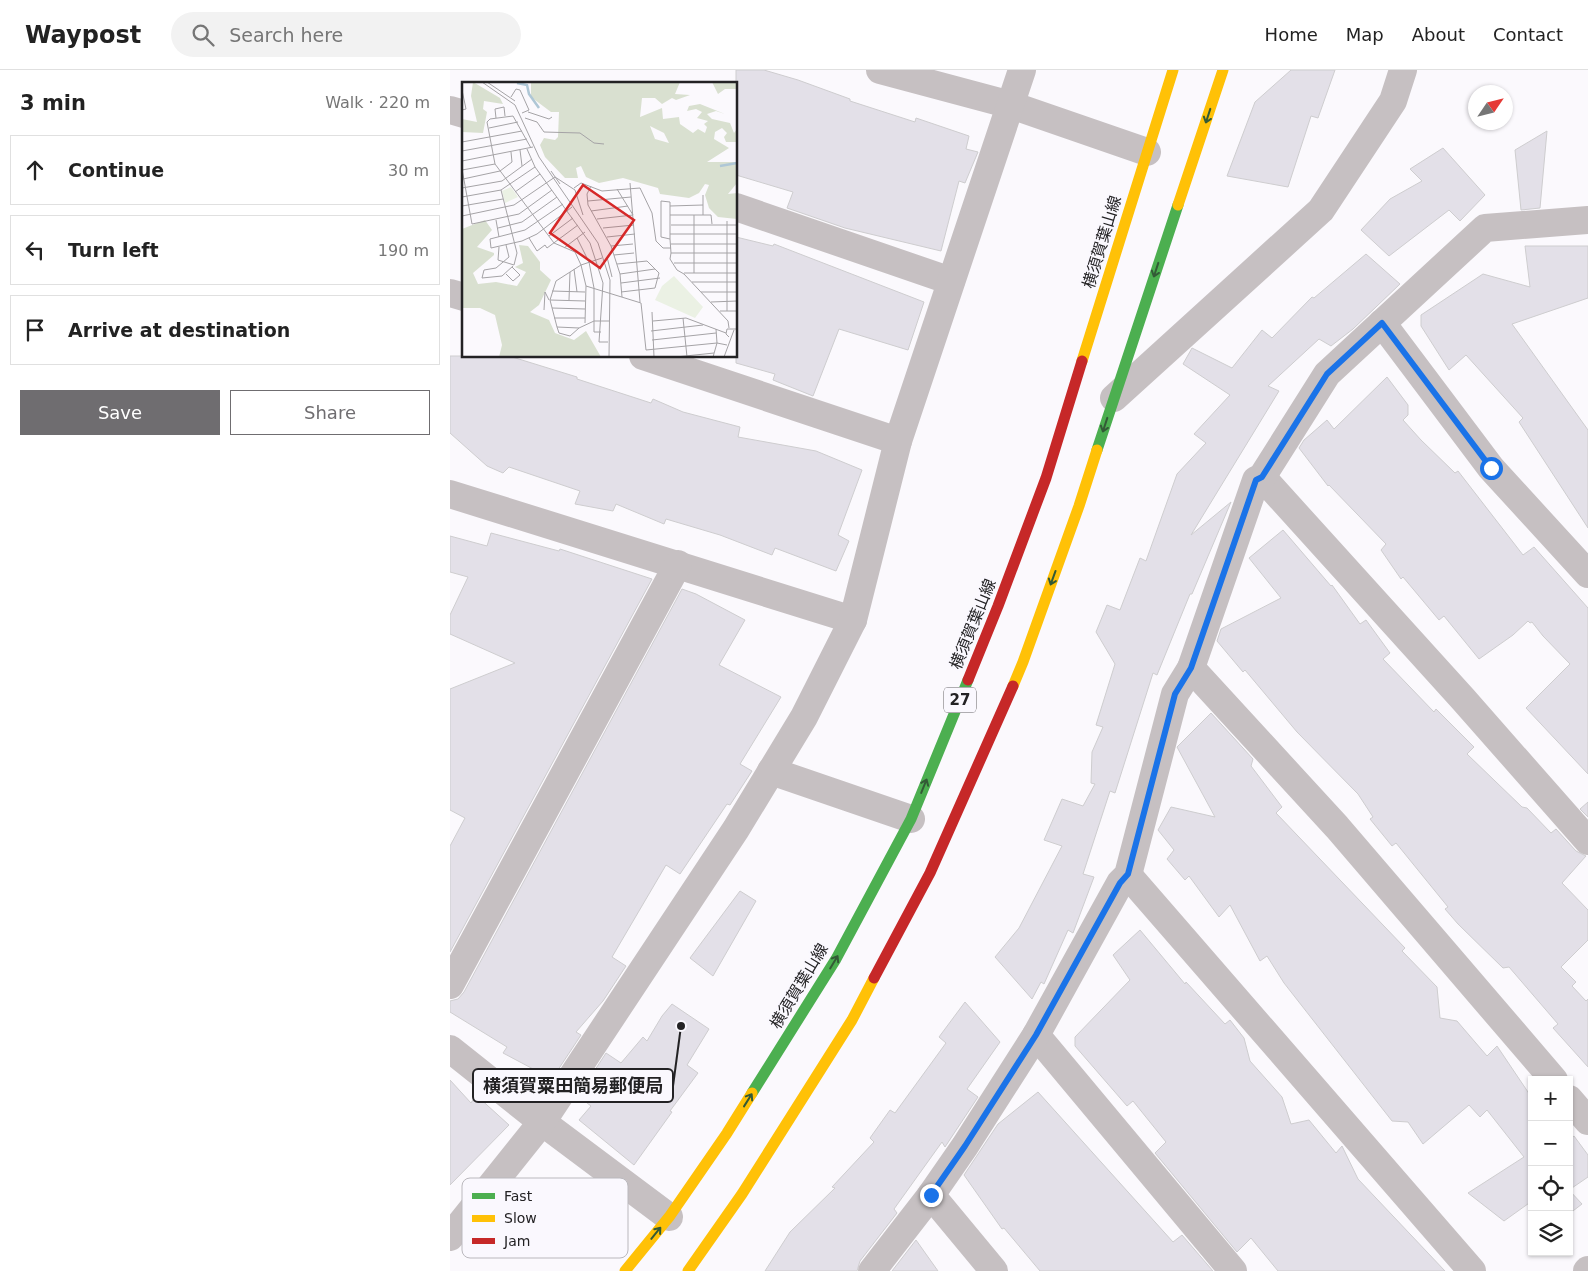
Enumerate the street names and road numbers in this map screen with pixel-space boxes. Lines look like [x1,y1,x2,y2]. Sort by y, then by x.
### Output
street label: 横須賀葉山線 [1079,193,1125,291]
street label: 横須賀葉山線 [946,576,1000,672]
road number: 27 [944,688,976,712]
street label: 横須賀葉山線 [766,940,832,1032]

